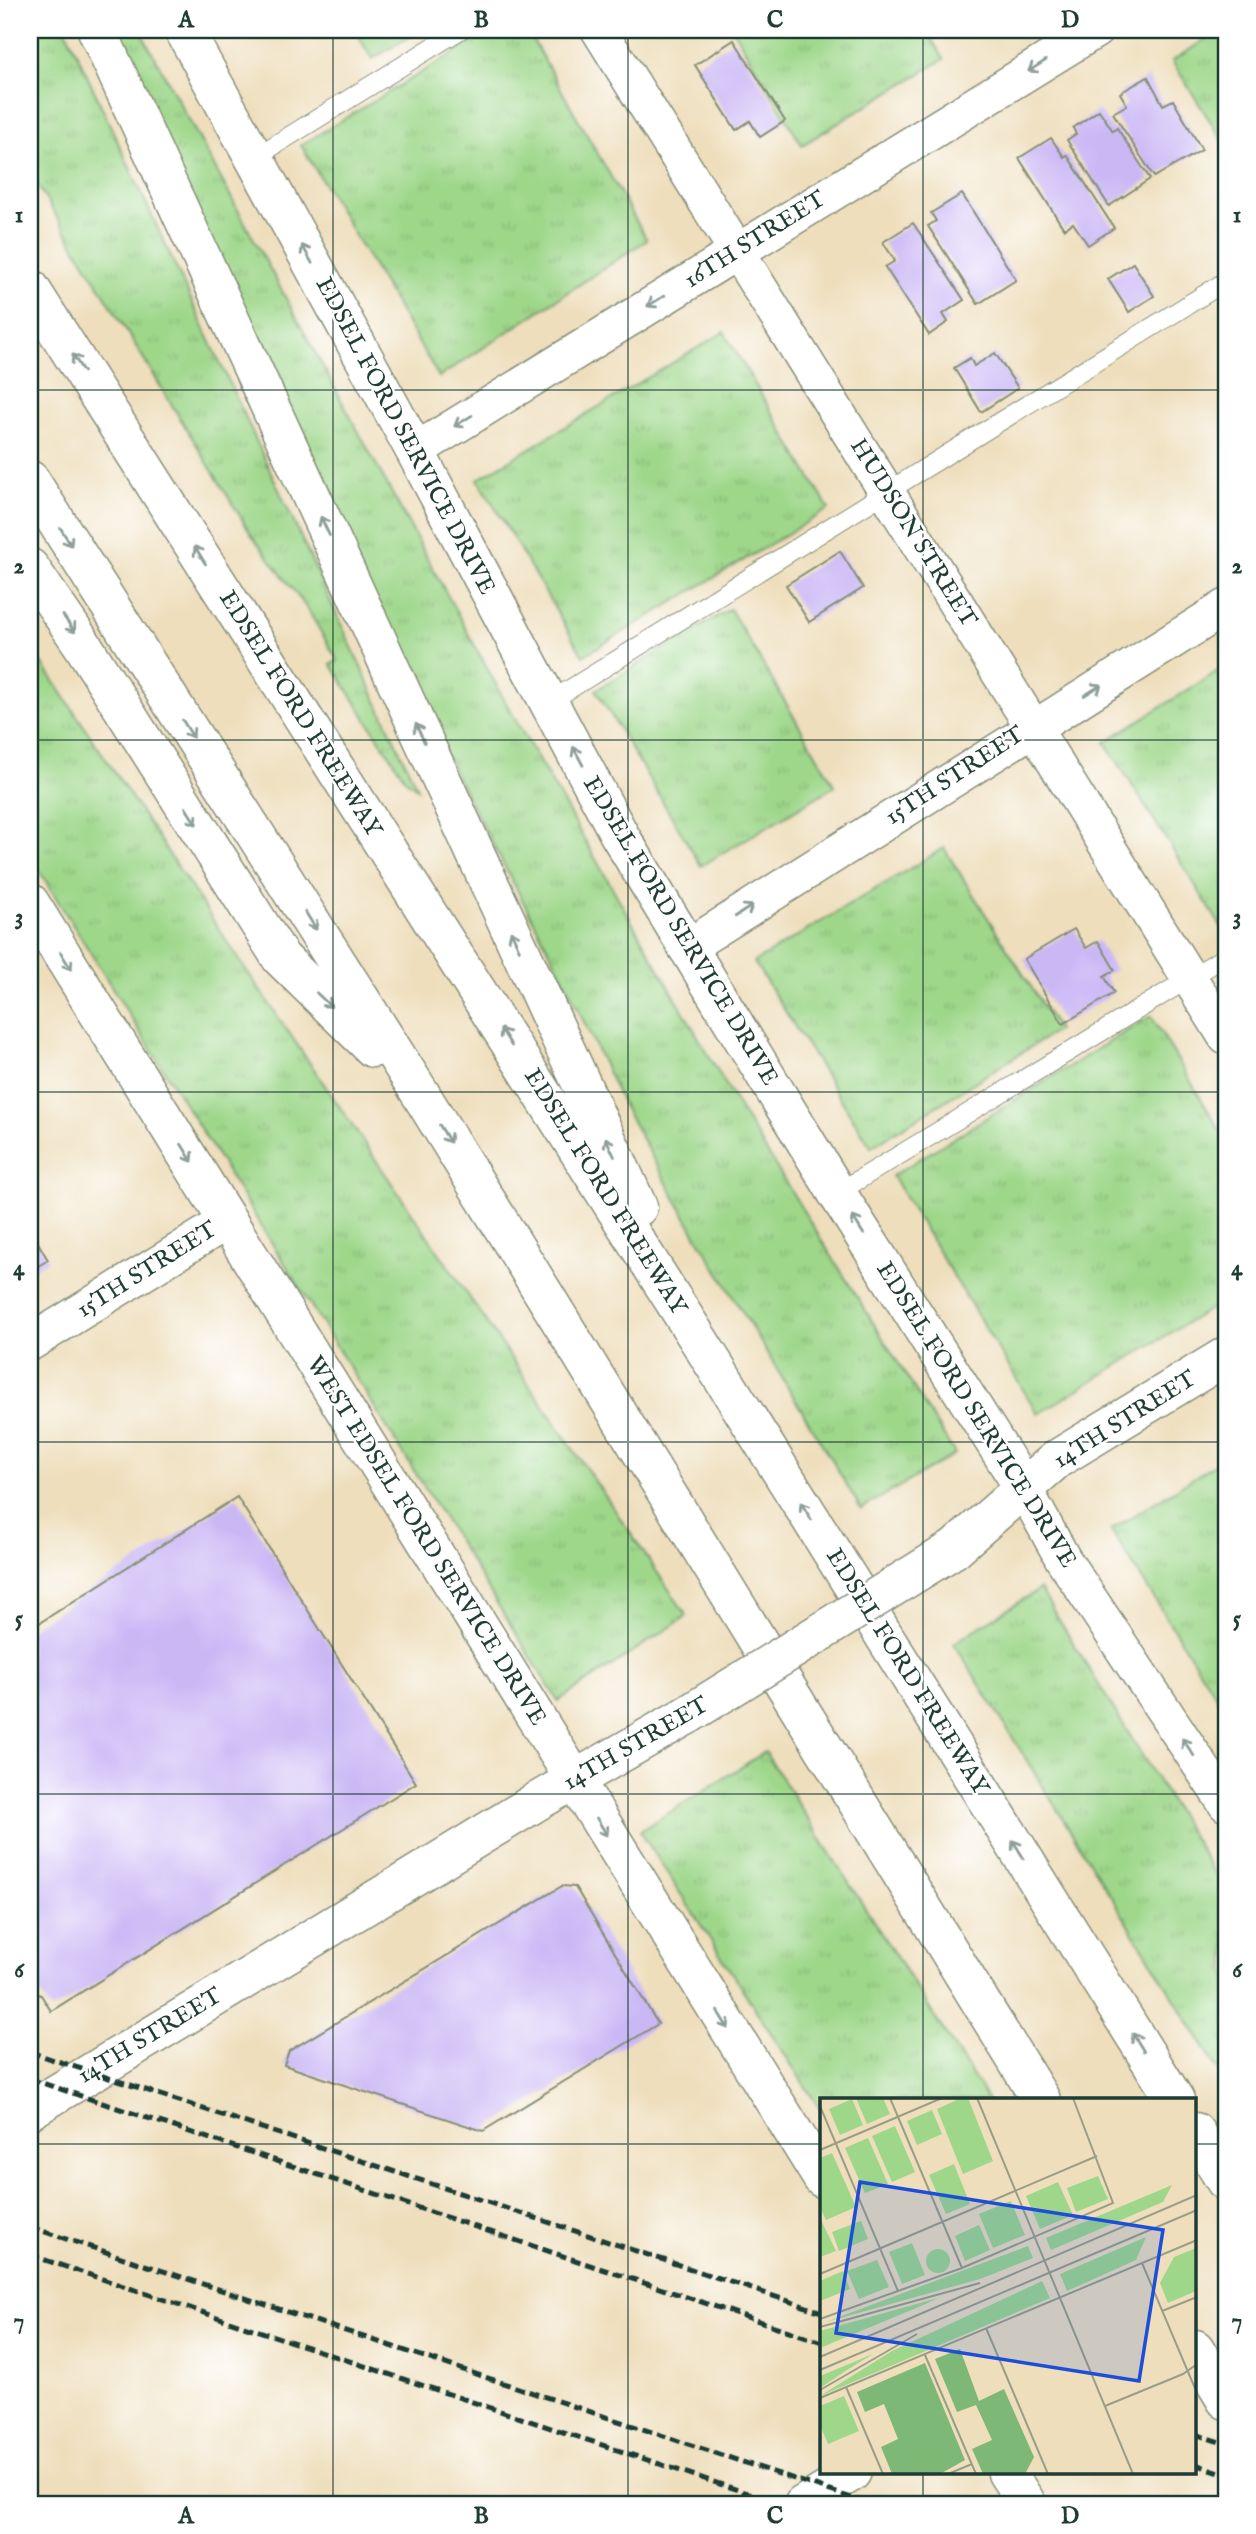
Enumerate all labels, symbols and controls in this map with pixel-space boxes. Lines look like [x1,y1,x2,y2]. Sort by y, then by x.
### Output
text: A [177,6,195,35]
text: B [473,6,489,35]
text: C [767,6,784,35]
text: D [1061,6,1079,35]
one-way arrow [1028,59,1048,73]
street label: 16TH STREET [678,184,832,296]
text: 1 [15,201,23,230]
text: 1 [1233,201,1241,230]
one-way arrow [300,245,314,265]
street label: EDSEL FORD SERVICE DRIVE [308,272,502,600]
one-way arrow [647,293,666,308]
one-way arrow [70,354,85,373]
one-way arrow [454,413,473,428]
street label: HUDSON STREET [842,433,984,634]
one-way arrow [318,516,331,538]
one-way arrow [60,527,74,547]
one-way arrow [192,546,207,565]
text: 2 [14,552,25,581]
text: 2 [1232,552,1243,581]
street label: EDSEL FORD FREEWAY [211,585,390,844]
one-way arrow [62,614,76,633]
one-way arrow [1082,682,1102,696]
one-way arrow [182,719,196,739]
street label: 15TH STREET [880,719,1031,832]
one-way arrow [413,723,426,744]
one-way arrow [571,747,585,767]
street label: EDSEL FORD SERVICE DRIVE [575,771,785,1091]
one-way arrow [184,806,199,825]
text: 3 [15,903,23,932]
text: 3 [1233,903,1241,932]
one-way arrow [733,904,753,918]
one-way arrow [304,911,318,931]
one-way arrow [508,930,521,951]
one-way arrow [60,950,74,970]
one-way arrow [315,991,332,1008]
one-way arrow [498,1027,512,1047]
street label: EDSEL FORD FREEWAY [516,1063,695,1322]
one-way arrow [439,1124,453,1144]
one-way arrow [603,1137,616,1158]
one-way arrow [181,1143,195,1163]
street label: 15TH STREET [71,1214,223,1325]
one-way arrow [850,1216,865,1235]
text: 4 [13,1254,25,1283]
text: 4 [1231,1254,1243,1283]
street label: EDSEL FORD SERVICE DRIVE [869,1256,1083,1574]
street label: WEST EDSEL FORD SERVICE DRIVE [299,1351,553,1731]
street label: 14TH STREET [1048,1363,1203,1476]
one-way arrow [798,1502,812,1522]
street label: EDSEL FORD FREEWAY [818,1543,997,1802]
text: 5 [15,1605,24,1634]
text: 5 [1233,1605,1242,1634]
street label: 14TH STREET [558,1690,715,1798]
one-way arrow [1181,1738,1195,1758]
one-way arrow [596,1816,610,1836]
one-way arrow [1010,1840,1024,1860]
text: 6 [14,1956,25,1985]
text: 6 [1232,1956,1243,1985]
street label: 14TH STREET [72,1981,228,2091]
one-way arrow [716,2009,730,2029]
one-way arrow [1131,2033,1145,2053]
inset map [820,2098,1196,2474]
text: 7 [14,2307,24,2336]
text: 7 [1232,2307,1242,2336]
text: A [177,2502,195,2531]
text: B [473,2502,489,2531]
text: C [767,2502,784,2531]
text: D [1061,2502,1079,2531]

